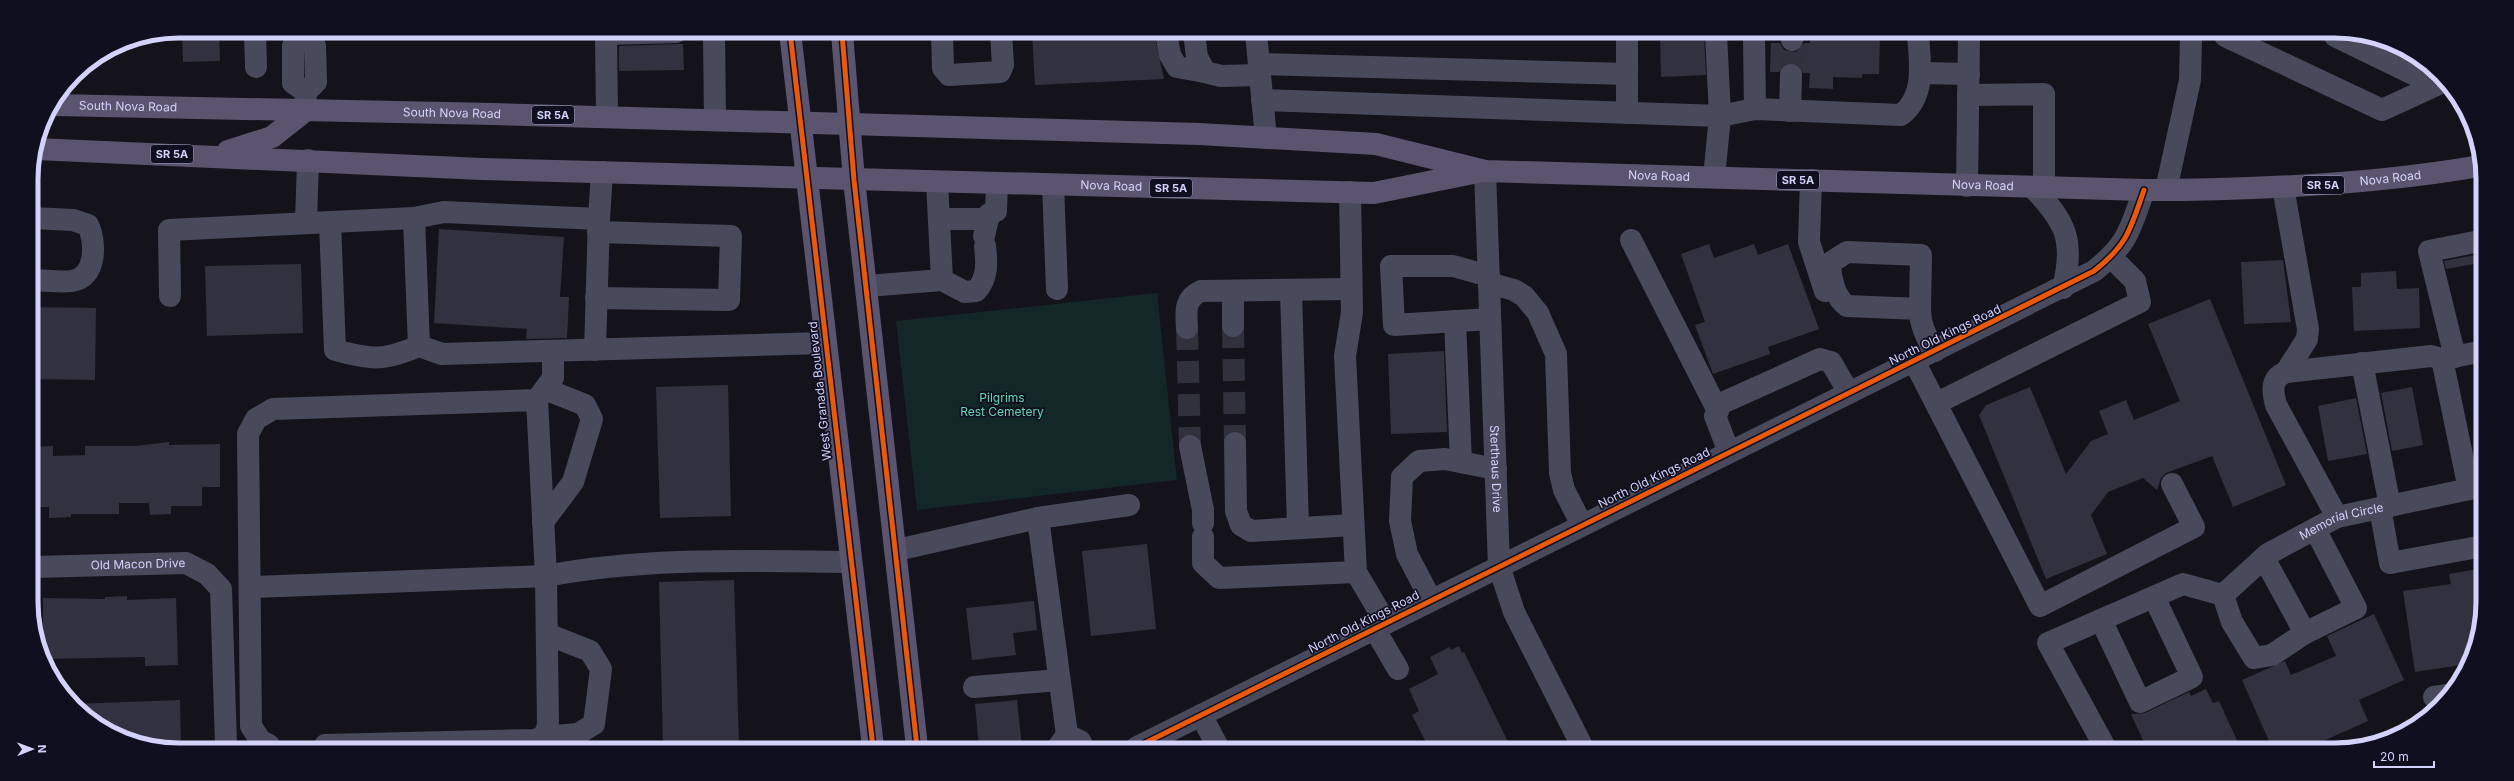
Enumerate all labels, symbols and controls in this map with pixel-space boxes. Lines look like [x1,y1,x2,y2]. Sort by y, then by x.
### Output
street label: South Nova Road [79,98,177,115]
street label: South Nova Road [403,104,501,121]
road number: SR 5A [532,106,574,124]
road number: SR 5A [151,145,193,163]
street label: Nova Road [1628,167,1690,184]
street label: Nova Road [2359,167,2422,188]
road number: SR 5A [1777,171,1819,189]
street label: Nova Road [1952,176,2014,193]
road number: SR 5A [2302,176,2344,194]
street label: Nova Road [1080,177,1142,194]
road number: SR 5A [1150,179,1192,197]
street label: North Old Kings Road [1886,301,2003,368]
street label: West Granada Boulevard [805,321,834,462]
park label: Pilgrims Rest Cemetery [960,390,1044,419]
street label: Sterthaus Drive [1487,425,1505,513]
street label: North Old Kings Road [1595,444,1712,511]
street label: Memorial Circle [2297,499,2385,543]
street label: Old Macon Drive [90,555,186,572]
street label: North Old Kings Road [1306,587,1422,656]
north arrow [12,729,52,769]
scale bar [2374,743,2434,769]
text: N [35,745,49,753]
text: 20 m [2380,749,2409,764]

